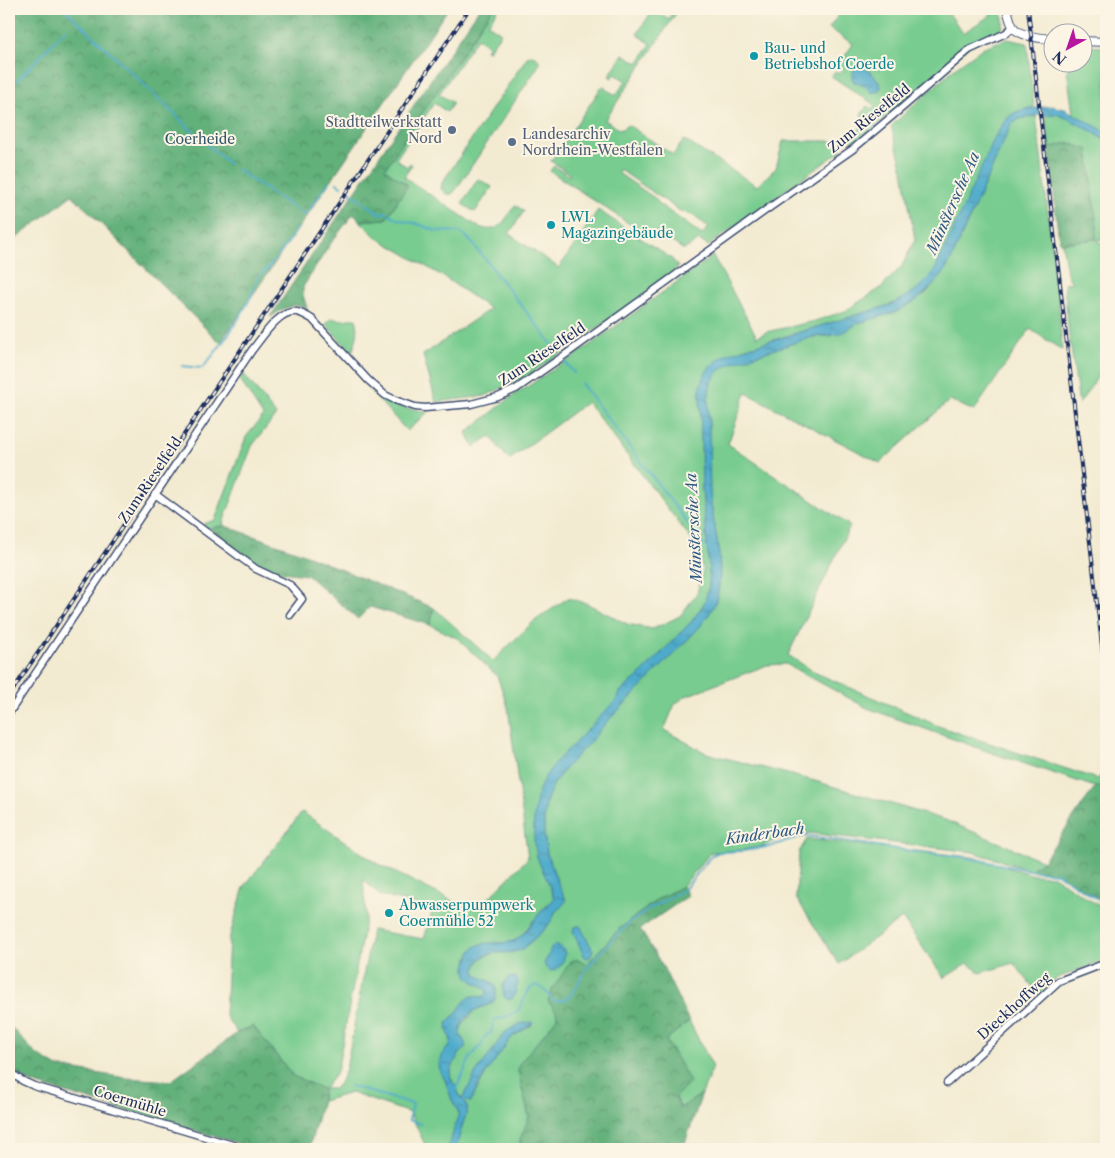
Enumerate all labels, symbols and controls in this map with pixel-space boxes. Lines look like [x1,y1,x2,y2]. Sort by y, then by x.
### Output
north arrow [1042,22,1092,72]
place label: Bau- und Betriebshof Coerde [764,39,895,73]
text: N [1049,47,1070,69]
marker: Bau- und Betriebshof Coerde [748,50,760,62]
street label: Zum Rieselfeld [824,79,914,157]
place label: Stadtteilwerkstatt Nord [325,113,442,147]
marker: Stadtteilwerkstatt Nord [446,124,458,136]
place label: Landesarchiv Nordrhein-Westfalen [522,125,664,159]
park label: Coerheide [165,130,235,148]
marker: Landesarchiv Nordrhein-Westfalen [506,136,518,148]
water label: Münstersche Aa [921,149,984,259]
place label: LWL Magazingebäude [561,208,674,242]
marker: LWL Magazingebäude [545,219,557,231]
street label: Zum Rieselfeld [495,318,589,390]
street label: Zum Rieselfeld [114,433,186,527]
water label: Münstersche Aa [681,473,706,585]
water label: Kinderbach [723,819,806,849]
place label: Abwasserpumpwerk Coermühle 52 [398,896,535,930]
marker: Abwasserpumpwerk Coermühle 52 [383,907,395,919]
street label: Dieckhoffweg [974,968,1055,1044]
street label: Coermühle [91,1081,169,1121]

